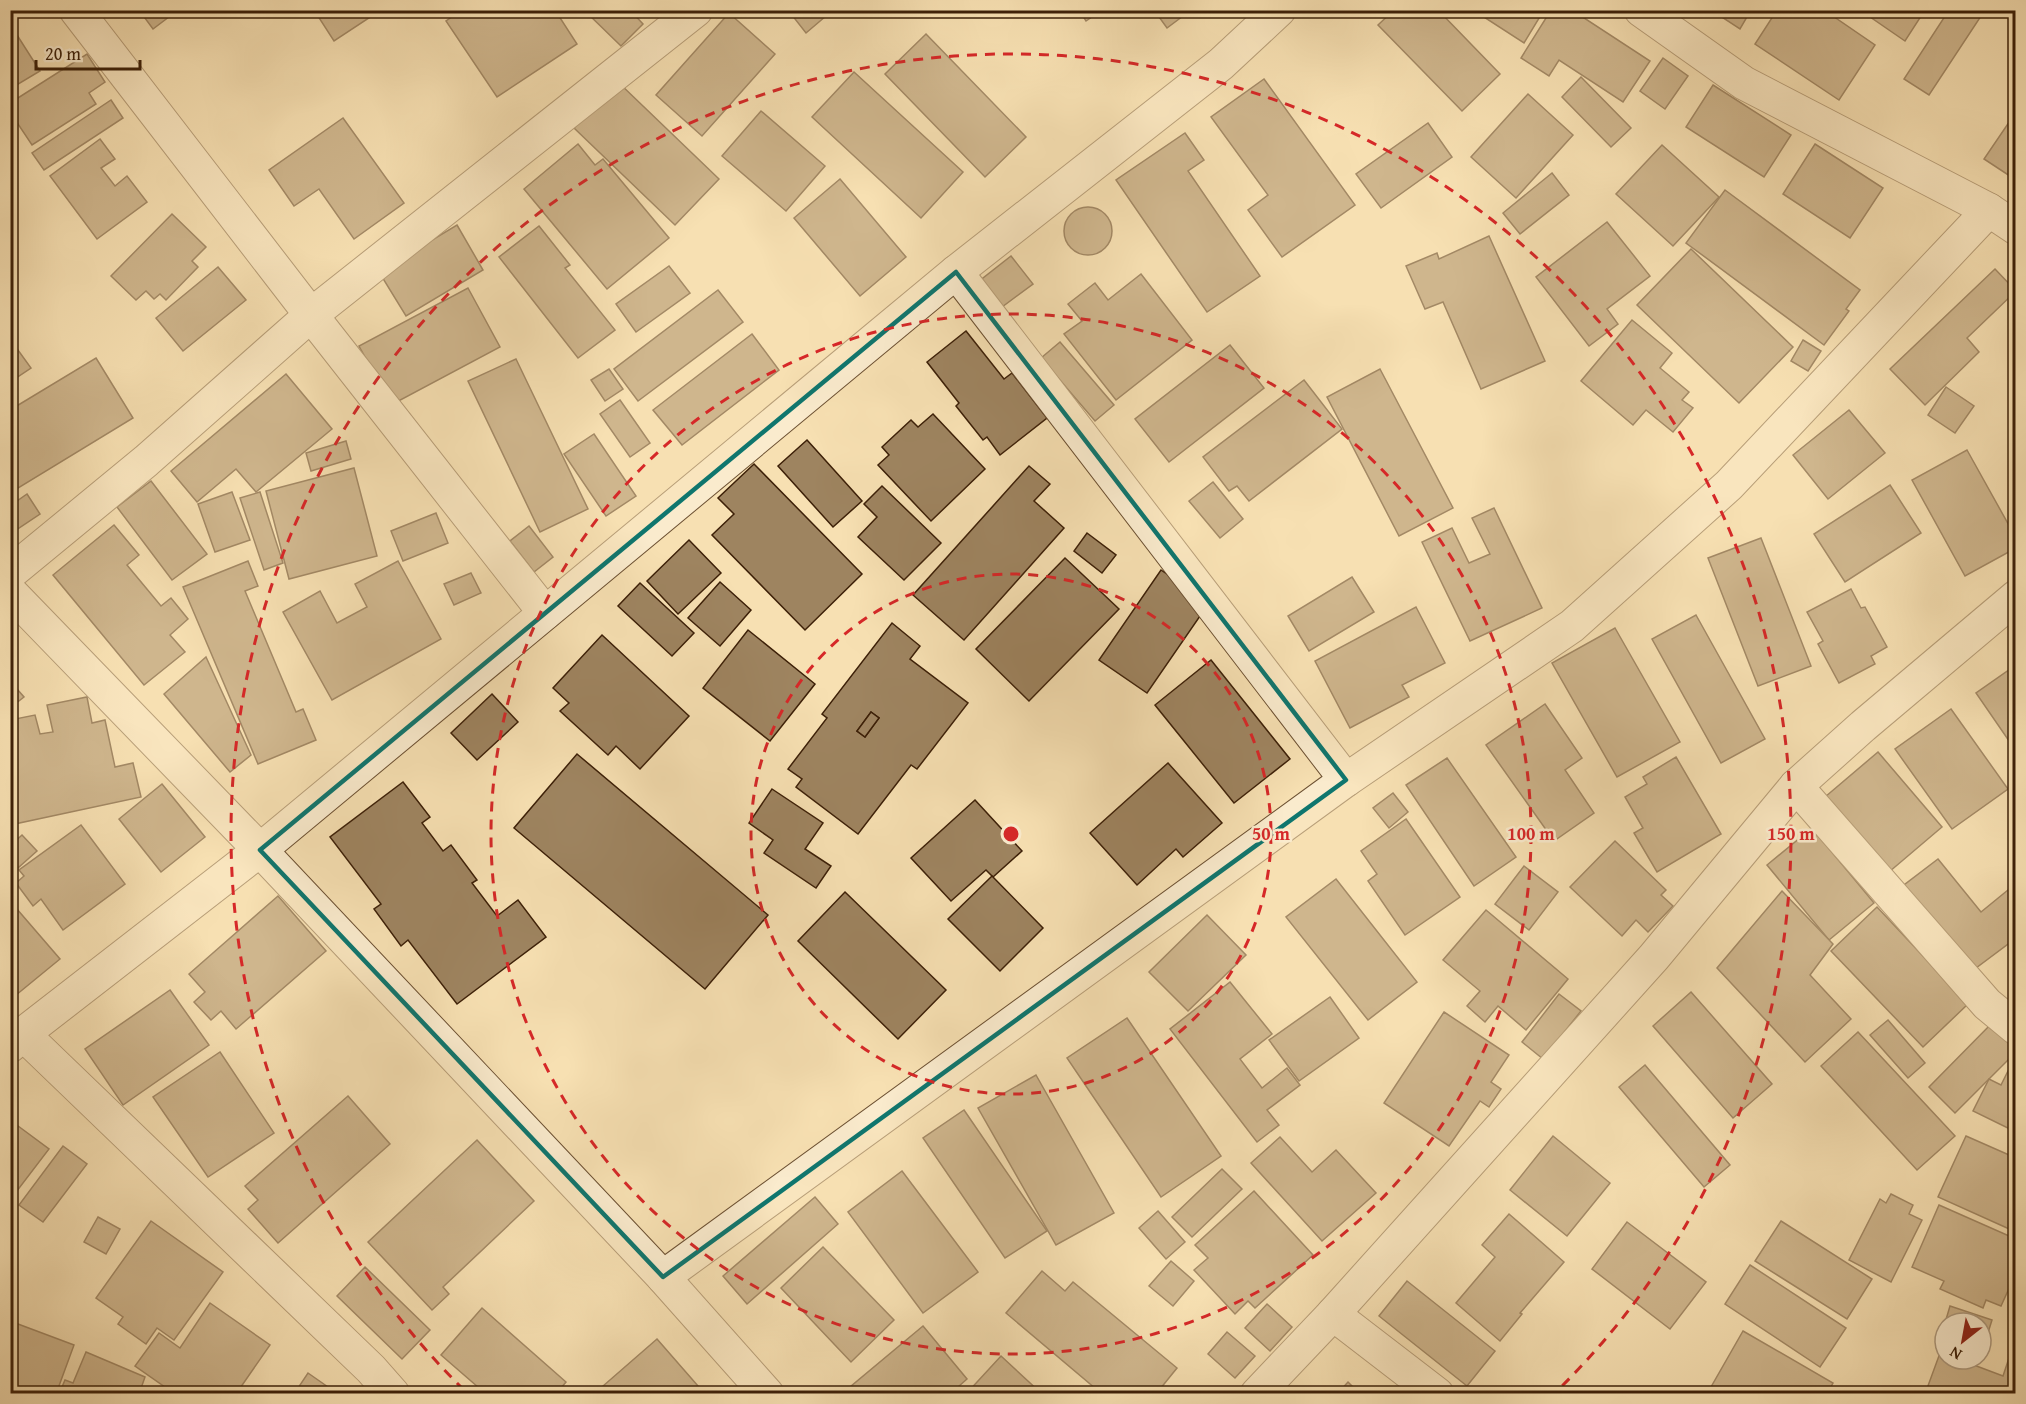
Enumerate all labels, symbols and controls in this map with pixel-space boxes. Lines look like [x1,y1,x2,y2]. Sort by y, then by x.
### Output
scale bar [36,33,140,71]
text: 20 m [45,40,81,67]
text: 50 m [1252,820,1291,847]
text: 100 m [1507,820,1555,847]
text: 150 m [1767,820,1815,847]
centre of rings [1001,824,1021,844]
north arrow [1933,1311,1993,1371]
text: N [1944,1341,1966,1367]

